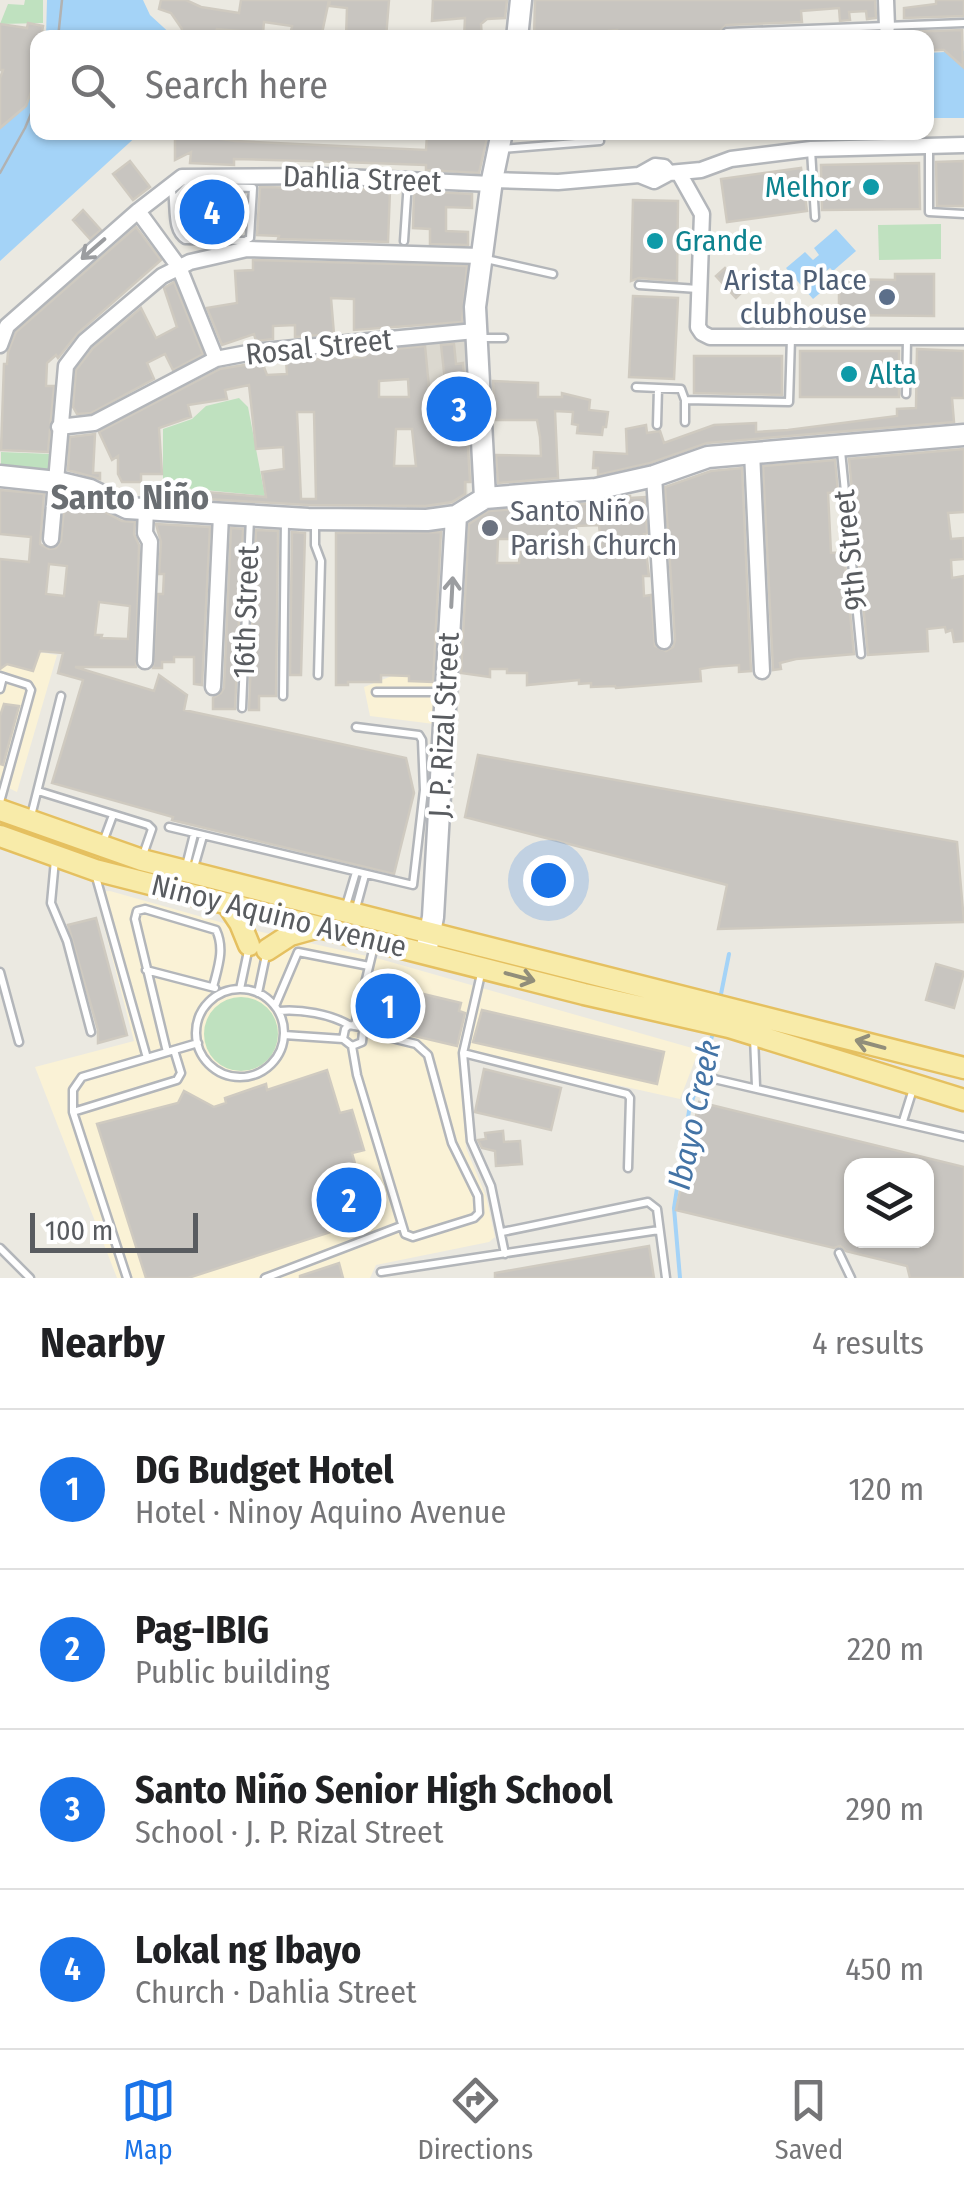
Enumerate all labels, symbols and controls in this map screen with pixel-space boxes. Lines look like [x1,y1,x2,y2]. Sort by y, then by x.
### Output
search box [30,30,934,140]
icon: search [65,58,120,113]
text: Search here [145,62,328,108]
street label: Dahlia Street [282,158,442,200]
place label: Melhor [765,169,852,205]
pin: 4 [180,174,244,250]
marker: Melhor [860,176,882,198]
place label: Grande [675,223,763,259]
marker: Grande [644,230,666,252]
one-way arrow [81,238,106,261]
place label: Arista Place clubhouse [724,262,867,332]
marker: Arista Place clubhouse [876,286,898,308]
street label: Rosal Street [244,321,394,373]
place label: Alta [869,356,917,392]
marker: Alta [838,363,860,385]
pin: 3 [426,372,492,446]
district label: Santo Niño [51,476,209,518]
street label: 9th Street [826,488,874,612]
place label: Santo Niño Parish Church [510,493,677,563]
marker: Santo Niño Parish Church [479,517,501,539]
street label: 16th Street [226,545,266,679]
one-way arrow [443,577,462,609]
street label: J. P. Rizal Street [421,631,467,819]
your location [523,855,574,906]
street label: Ninoy Aquino Avenue [148,867,410,965]
pin: 1 [356,968,420,1044]
one-way arrow [504,969,535,988]
one-way arrow [854,1034,886,1052]
water label: Ibayo Creek [660,1037,728,1193]
map controls [844,1158,934,1248]
button: layers [844,1158,934,1248]
pin: 2 [316,1162,382,1238]
scale bar [30,1208,198,1252]
text: 100 m [45,1214,113,1247]
text: Nearby [40,1318,165,1368]
text: 4 results [812,1324,924,1362]
text: DG Budget Hotel [135,1447,394,1493]
text: 1 [66,1470,79,1508]
text: 120 m [849,1470,924,1508]
text: Hotel · Ninoy Aquino Avenue [135,1493,506,1531]
text: Pag-IBIG [135,1607,269,1653]
text: 2 [65,1630,80,1668]
text: 220 m [847,1630,924,1668]
text: Public building [135,1653,330,1691]
text: Santo Niño Senior High School [135,1767,613,1813]
text: 3 [65,1790,80,1828]
text: 290 m [846,1790,924,1828]
text: School · J. P. Rizal Street [135,1813,443,1851]
text: Lokal ng Ibayo [135,1927,361,1973]
text: 4 [64,1950,81,1988]
text: 450 m [845,1950,924,1988]
text: Church · Dahlia Street [135,1973,416,2011]
tab: Map [121,2073,176,2166]
tab: Directions [417,2073,533,2166]
tab: Saved [775,2073,843,2166]

